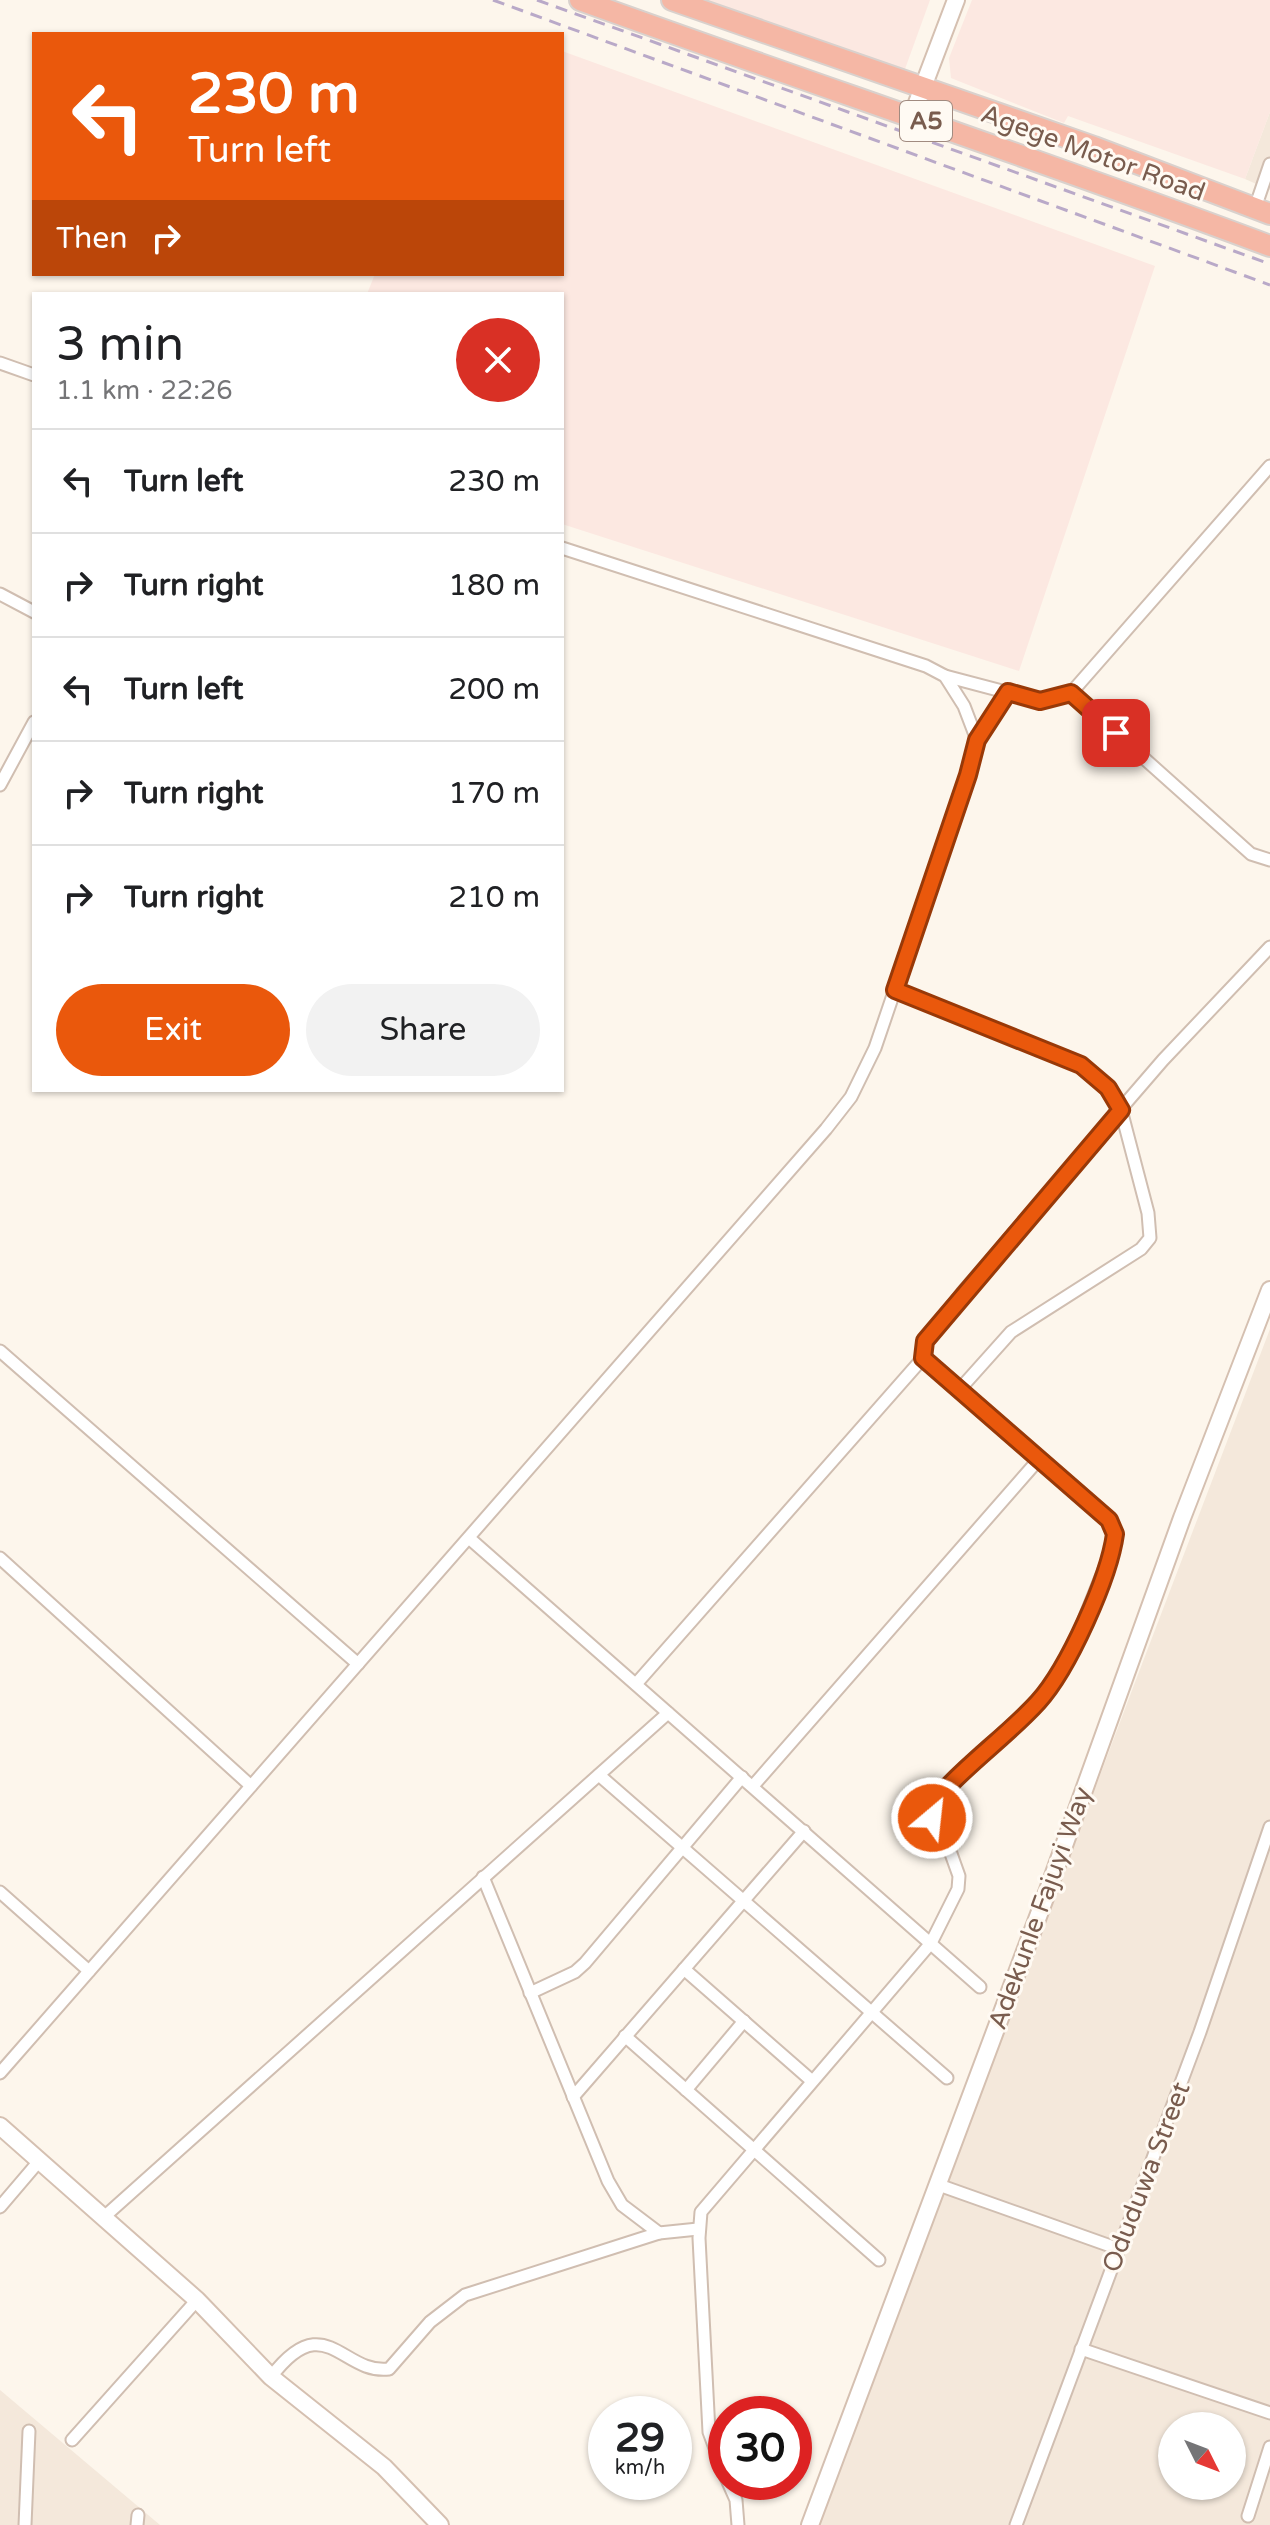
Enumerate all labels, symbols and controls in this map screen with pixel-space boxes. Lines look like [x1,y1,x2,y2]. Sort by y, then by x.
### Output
text: 230 m [188,61,359,128]
icon: left [56,64,160,168]
street label: Agege Motor Road [977,98,1209,208]
road number: A5 [900,101,952,141]
text: Turn left [188,129,331,172]
icon: right [144,216,188,260]
text: Then [56,220,128,257]
text: 3 min [56,316,184,374]
button: close [456,318,540,402]
text: 1.1 km · 22:26 [56,375,233,406]
icon: left [56,459,100,503]
text: Turn left [124,463,243,500]
text: 230 m [448,463,540,500]
icon: right [56,563,100,607]
text: Turn right [124,567,264,604]
text: 180 m [448,567,540,604]
icon: left [56,667,100,711]
text: Turn left [124,671,243,708]
text: 200 m [448,671,540,708]
pin [1082,699,1150,767]
icon: arrive [1094,711,1138,755]
icon: right [56,771,100,815]
text: Turn right [124,775,264,812]
text: 170 m [448,775,540,812]
icon: right [56,875,100,919]
text: Turn right [124,879,264,916]
text: 210 m [448,879,540,916]
button: Exit [56,984,290,1076]
button: Share [306,984,540,1076]
position arrow [890,1776,974,1860]
street label: Adekunle Fajuyi Way [982,1783,1098,2033]
street label: Oduduwa Street [1095,2077,1197,2276]
speed limit sign: 30 [708,2396,812,2500]
north arrow [1158,2412,1246,2500]
map controls [1158,2412,1246,2500]
text: 29 [615,2414,665,2462]
text: km/h [615,2456,665,2480]

